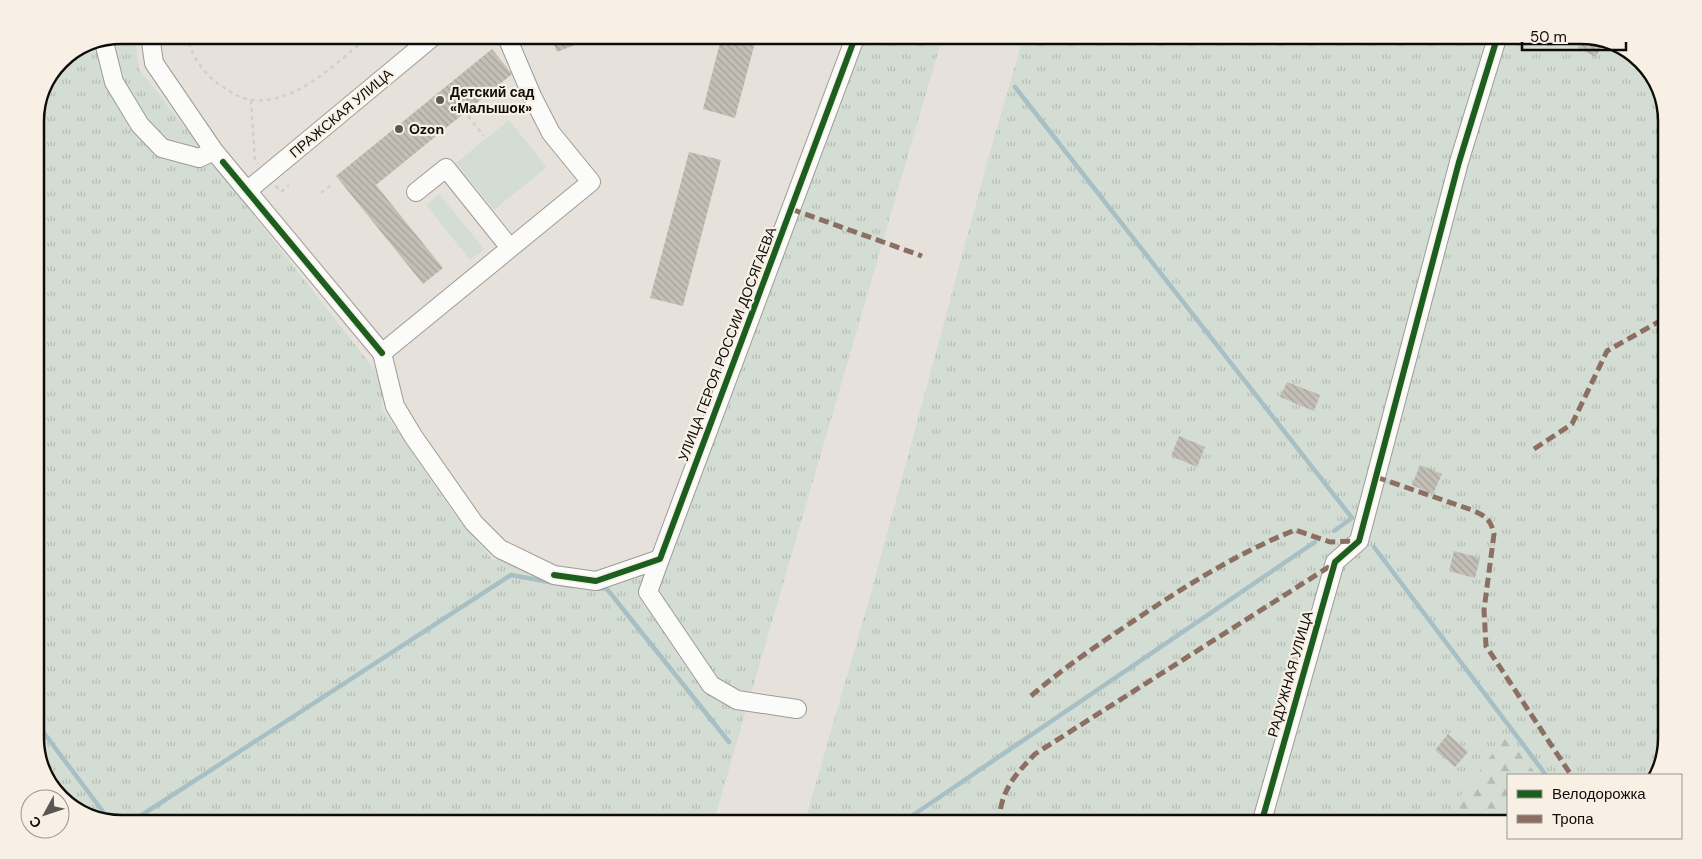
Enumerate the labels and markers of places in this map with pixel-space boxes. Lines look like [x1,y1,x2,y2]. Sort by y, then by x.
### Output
place label: Детский сад «Малышок» [450,83,534,117]
marker: Детский сад «Малышок» [434,94,446,106]
place label: Ozon [409,120,444,138]
marker: Ozon [393,123,405,135]

